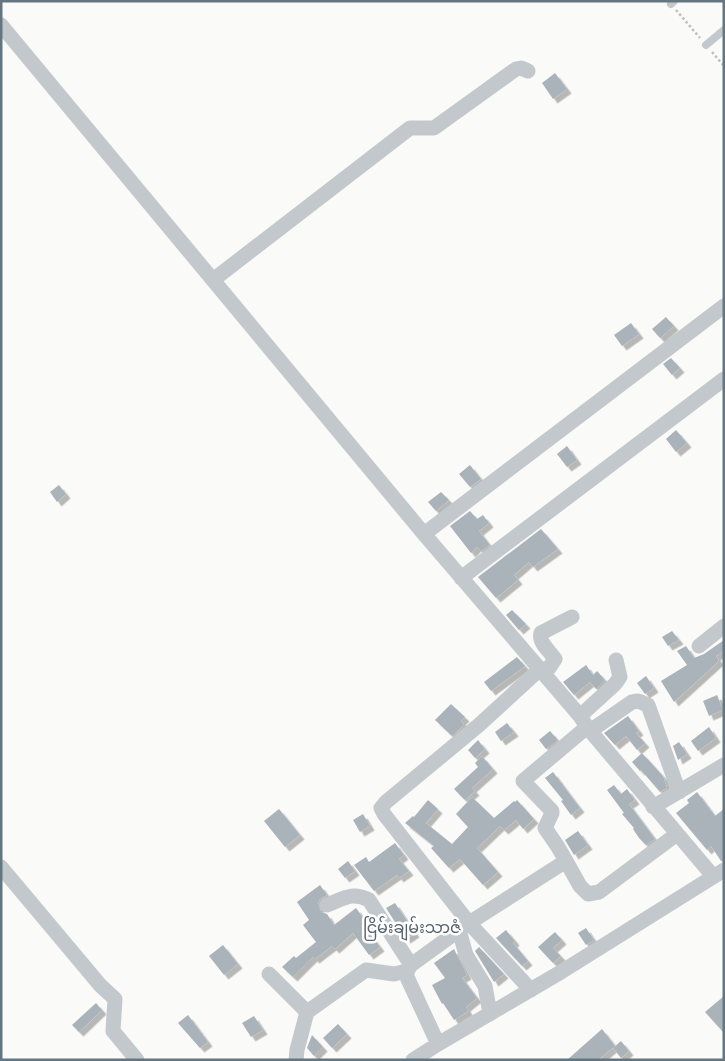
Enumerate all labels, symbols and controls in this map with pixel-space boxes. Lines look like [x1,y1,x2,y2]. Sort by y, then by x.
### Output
district label: ငြိမ်းချမ်းသာဇံ [363,916,461,941]

